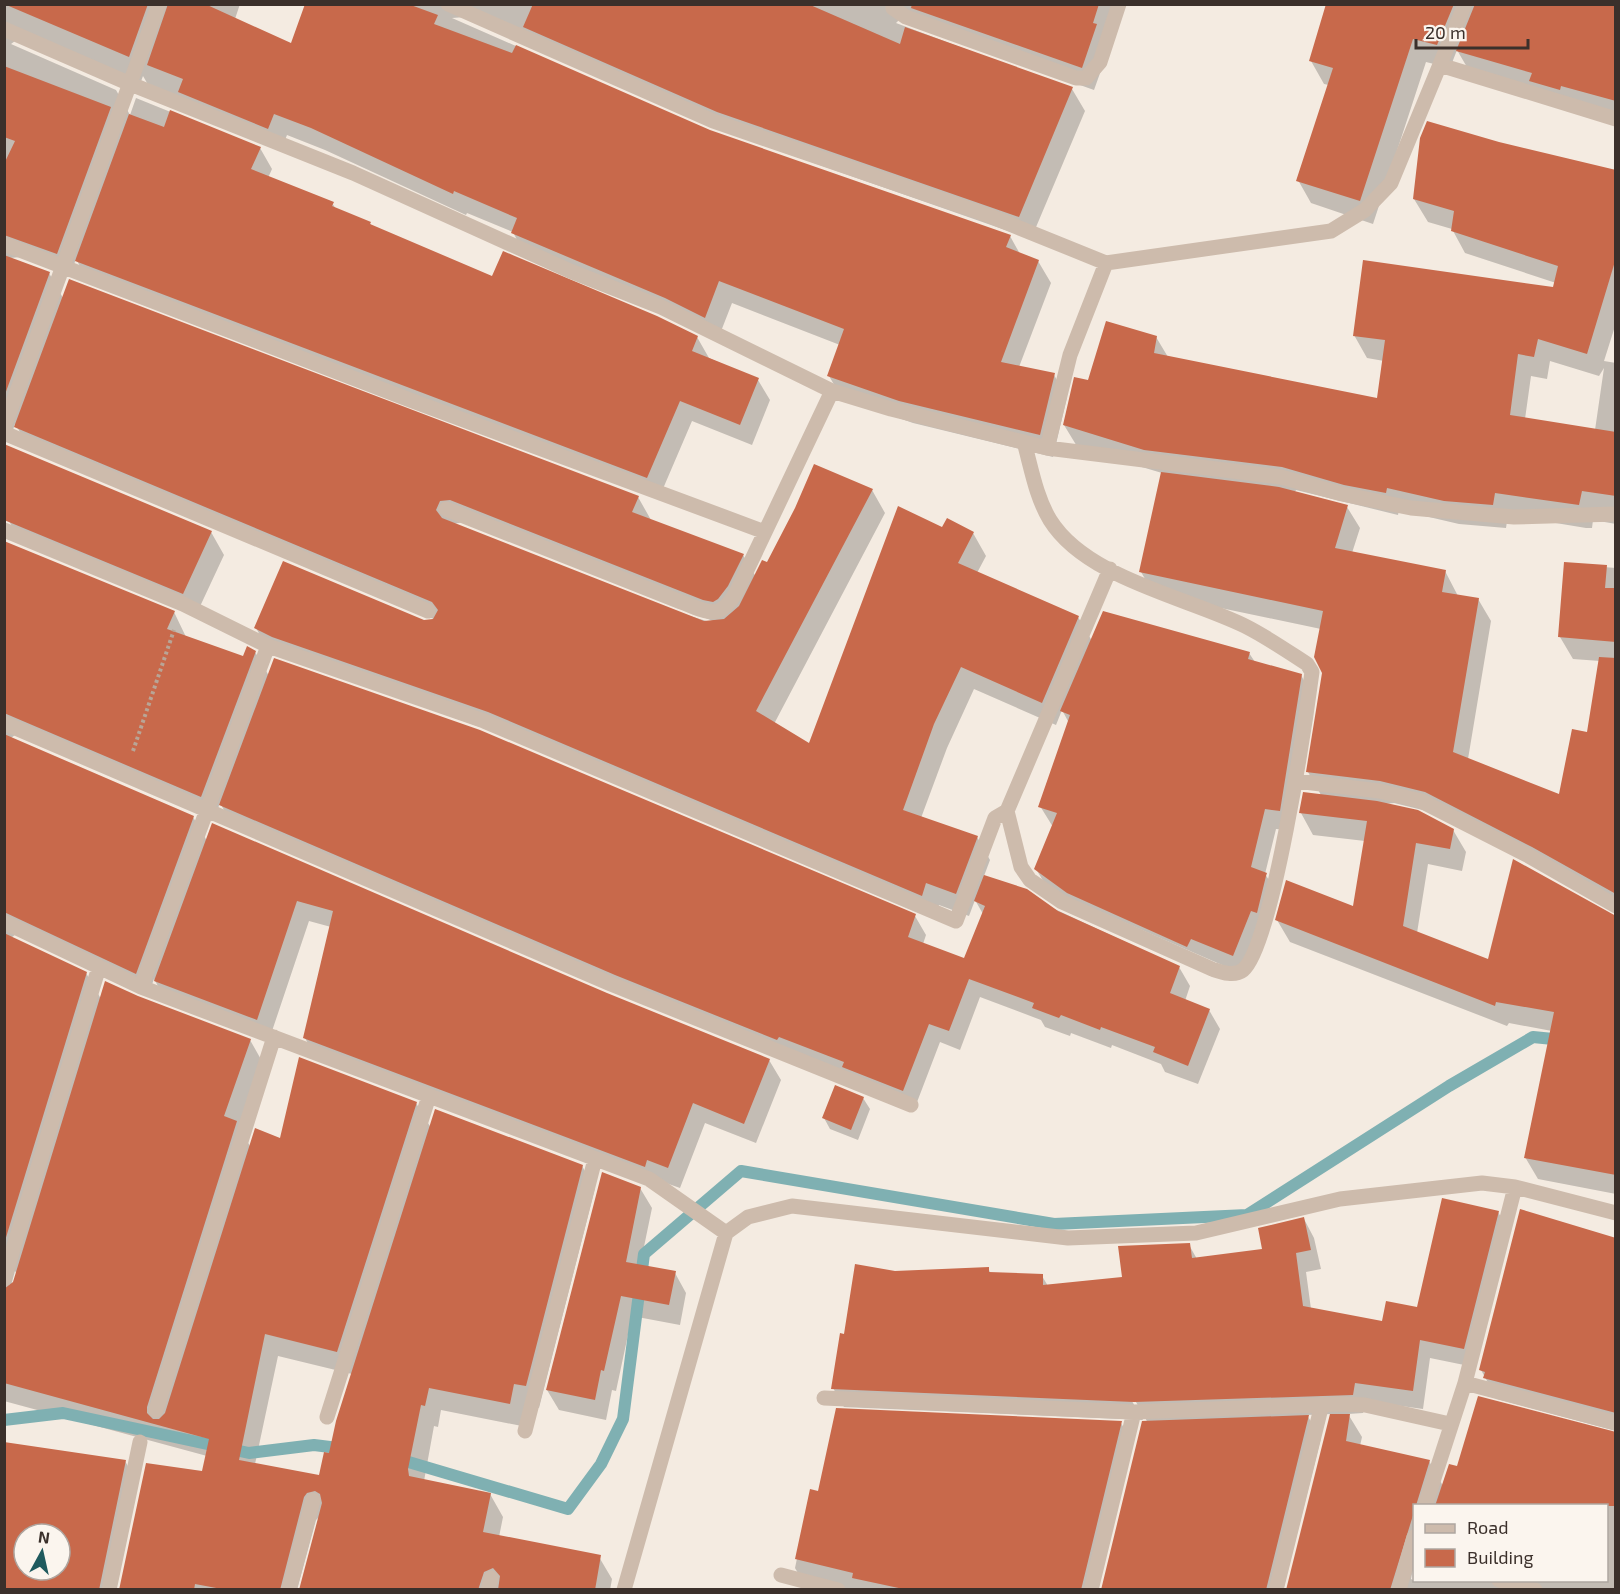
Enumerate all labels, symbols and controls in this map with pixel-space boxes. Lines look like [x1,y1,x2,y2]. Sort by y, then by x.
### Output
scale bar [1416,12,1528,50]
text: 20 m [1425,21,1466,43]
legend [1413,1504,1608,1582]
text: Road [1467,1516,1508,1538]
north arrow [12,1522,72,1582]
text: N [37,1526,51,1547]
text: Building [1467,1546,1534,1568]

